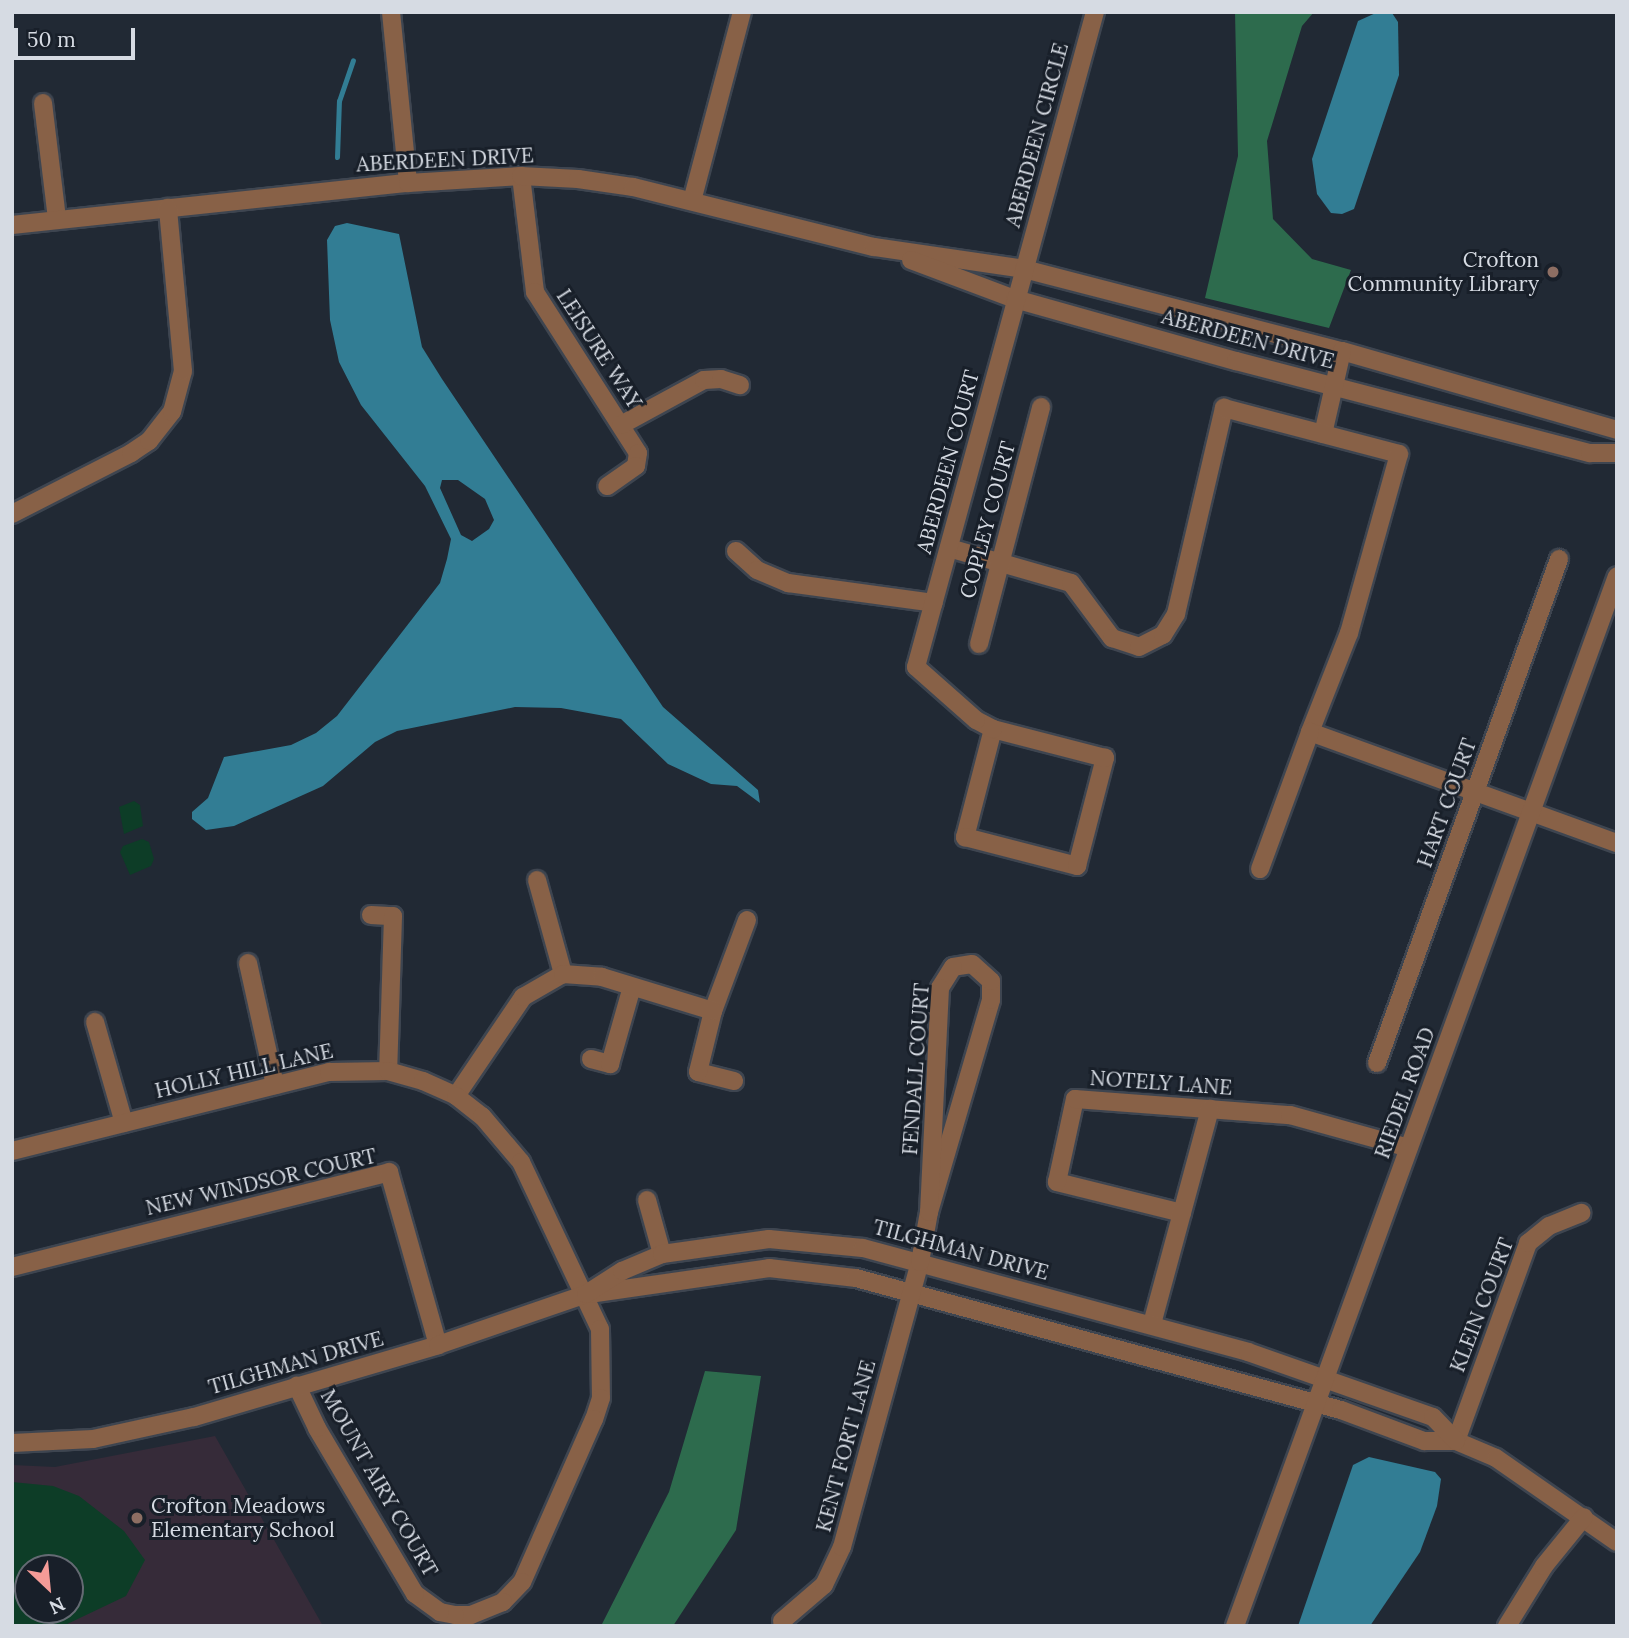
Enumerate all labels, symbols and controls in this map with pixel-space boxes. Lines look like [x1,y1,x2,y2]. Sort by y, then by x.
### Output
scale bar [18,14,138,58]
text: 50 m [27,26,76,53]
street label: ABERDEEN CIRCLE [1000,40,1074,230]
street label: ABERDEEN DRIVE [356,143,534,177]
place label: Crofton Community Library [1348,247,1539,297]
marker: Crofton Community Library [1545,264,1561,280]
street label: LEISURE WAY [551,285,647,413]
street label: ABERDEEN DRIVE [1159,304,1337,374]
street label: ABERDEEN COURT [911,367,985,557]
street label: COPLEY COURT [955,439,1021,601]
street label: HART COURT [1412,735,1482,871]
street label: FENDALL COURT [897,982,935,1156]
street label: RIEDEL ROAD [1370,1024,1440,1162]
street label: HOLLY HILL LANE [152,1038,336,1104]
street label: NOTELY LANE [1089,1065,1233,1101]
street label: NEW WINDSOR COURT [143,1143,379,1221]
street label: TILGHMAN DRIVE [870,1214,1052,1286]
street label: KLEIN COURT [1445,1234,1519,1376]
street label: TILGHMAN DRIVE [206,1326,386,1400]
street label: KENT FORT LANE [811,1357,881,1535]
street label: MOUNT AIRY COURT [315,1385,443,1581]
place label: Crofton Meadows Elementary School [151,1493,335,1543]
marker: Crofton Meadows Elementary School [129,1510,145,1526]
north arrow [14,1554,84,1624]
text: N [45,1592,69,1620]

